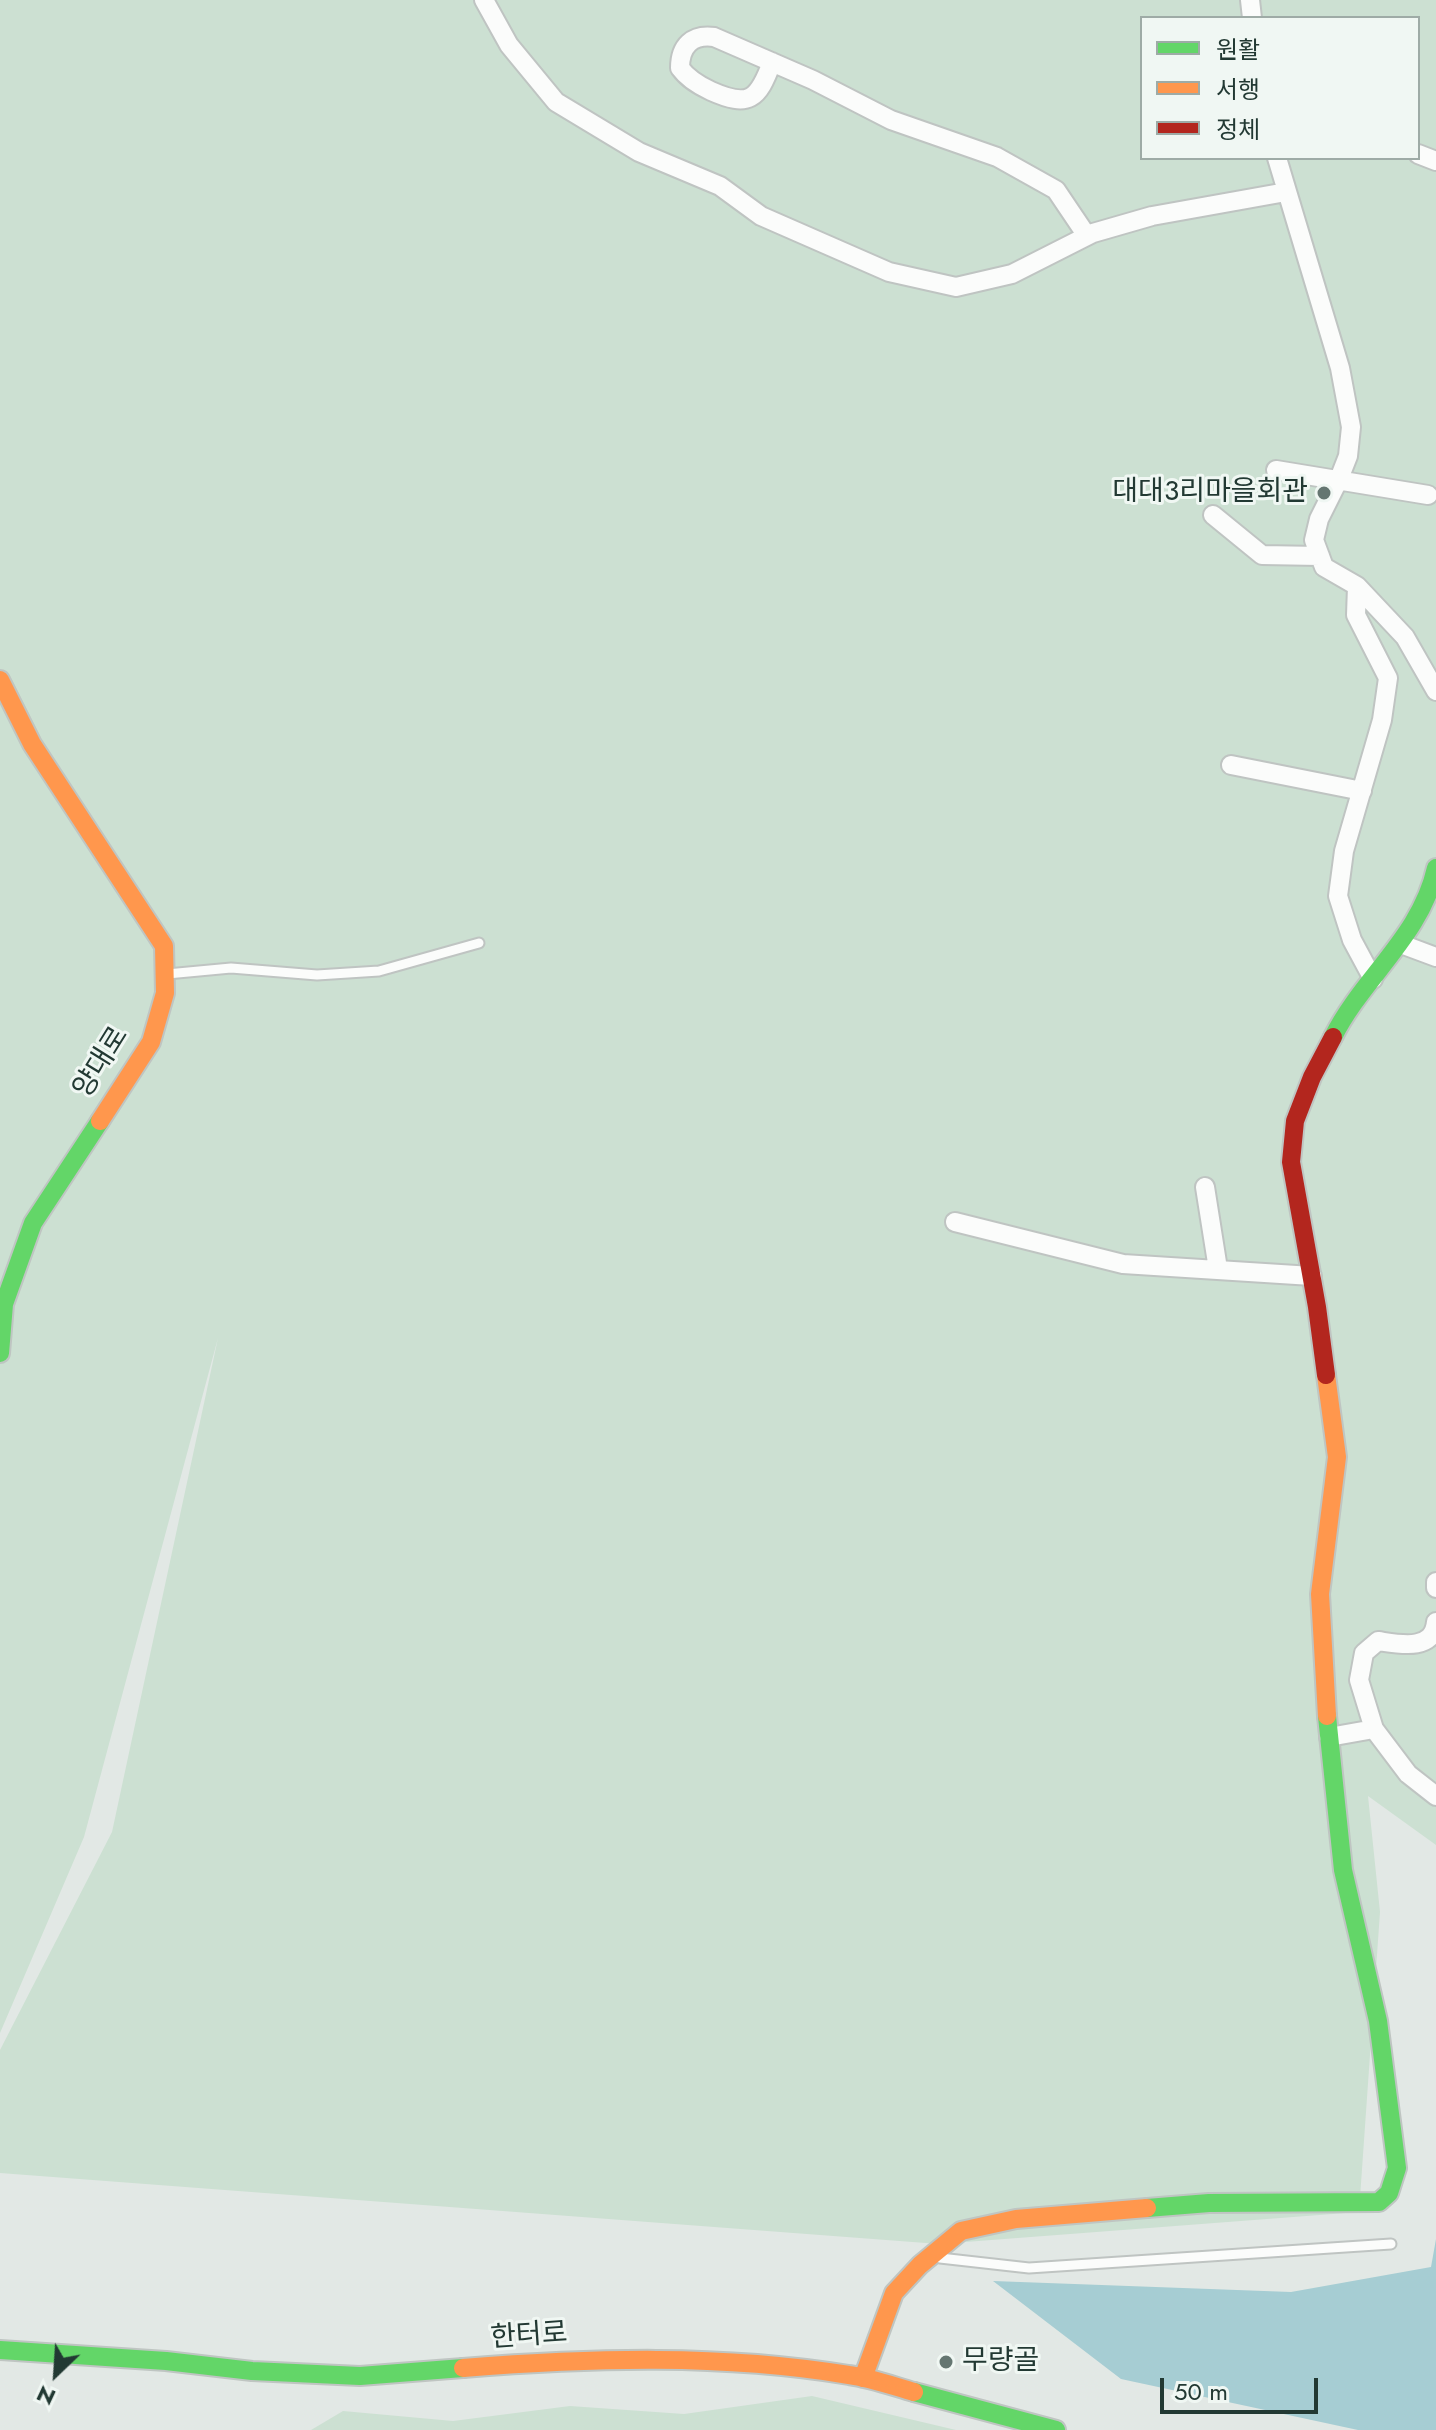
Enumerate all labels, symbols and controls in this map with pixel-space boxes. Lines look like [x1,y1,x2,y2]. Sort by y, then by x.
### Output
legend [1140,16,1420,160]
text: 원활 [1216,32,1260,67]
text: 서행 [1216,72,1260,107]
text: 정체 [1216,112,1260,147]
place label: 대대3리마을회관 [1112,476,1308,510]
marker: 대대3리마을회관 [1315,484,1333,502]
street label: 양대로 [67,1021,137,1105]
street label: 한터로 [489,2318,569,2356]
north arrow [16,2334,96,2414]
place label: 무량골 [962,2345,1039,2379]
marker: 무량골 [937,2353,955,2371]
scale bar [1164,2362,1322,2412]
text: 50 m [1174,2374,1228,2409]
text: N [31,2378,61,2414]

